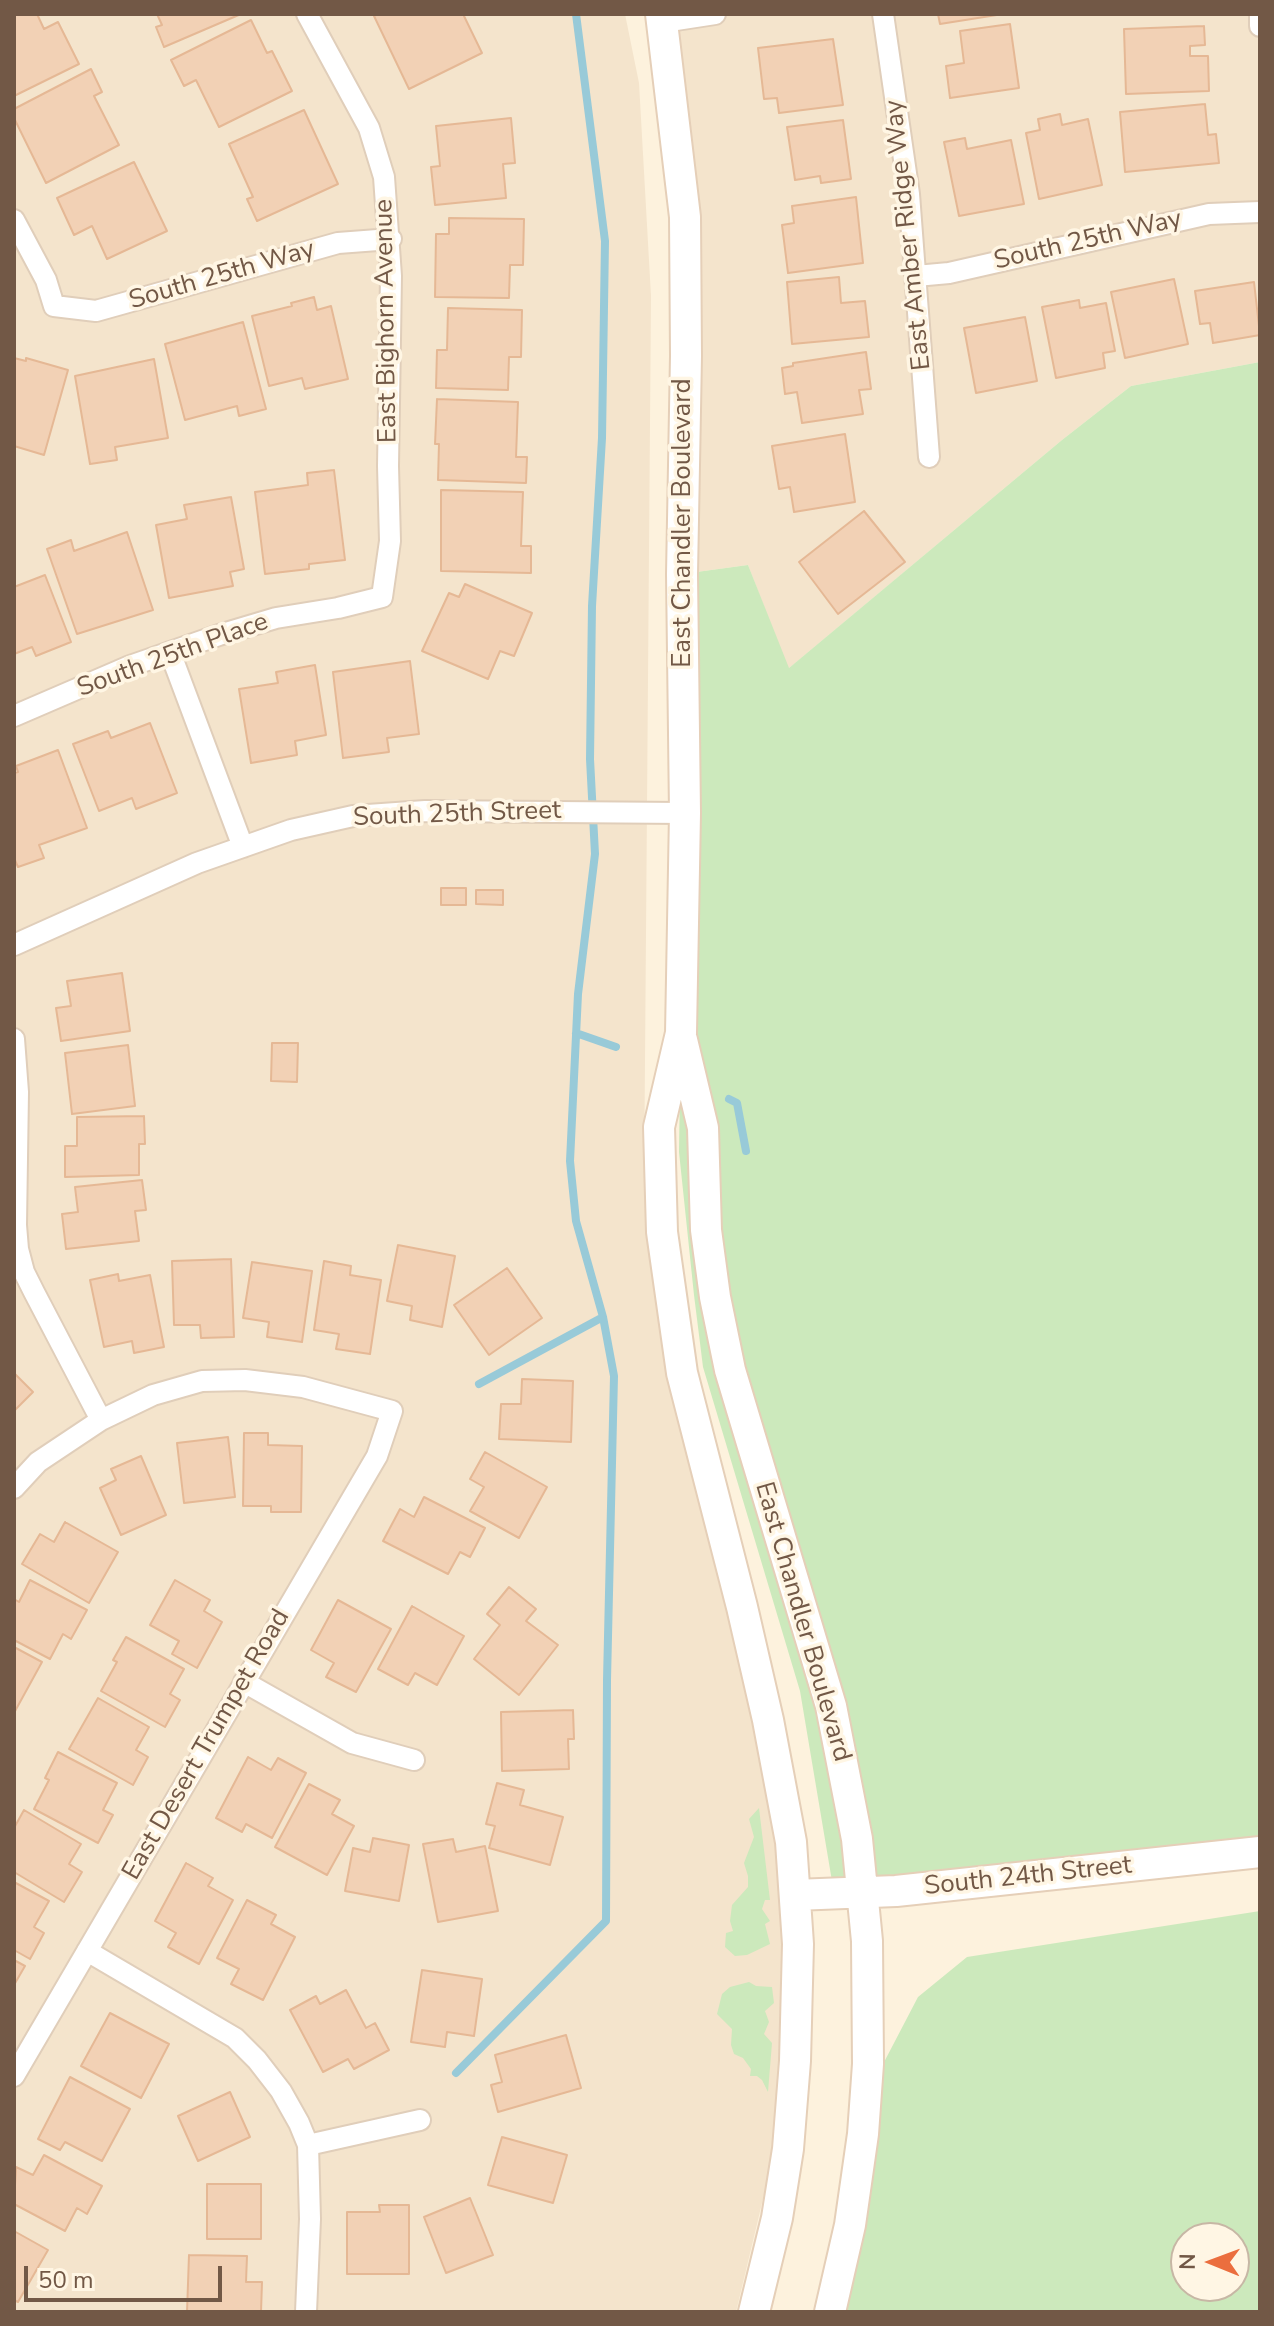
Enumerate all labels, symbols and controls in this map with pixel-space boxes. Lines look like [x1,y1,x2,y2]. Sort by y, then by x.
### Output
street label: East Amber Ridge Way [879,98,939,372]
street label: East Bighorn Avenue [369,199,405,443]
street label: South 25th Way [991,204,1185,278]
street label: South 25th Way [126,235,318,317]
street label: East Chandler Boulevard [668,378,700,668]
street label: South 25th Place [73,607,273,705]
street label: South 25th Street [352,796,562,834]
street label: East Chandler Boulevard [747,1479,857,1765]
street label: East Desert Trumpet Road [117,1604,297,1886]
street label: South 24th Street [923,1851,1133,1903]
north arrow [1170,2222,1250,2302]
scale bar [28,2250,226,2300]
text: N [1173,2253,1203,2270]
text: 50 m [38,2264,94,2296]

